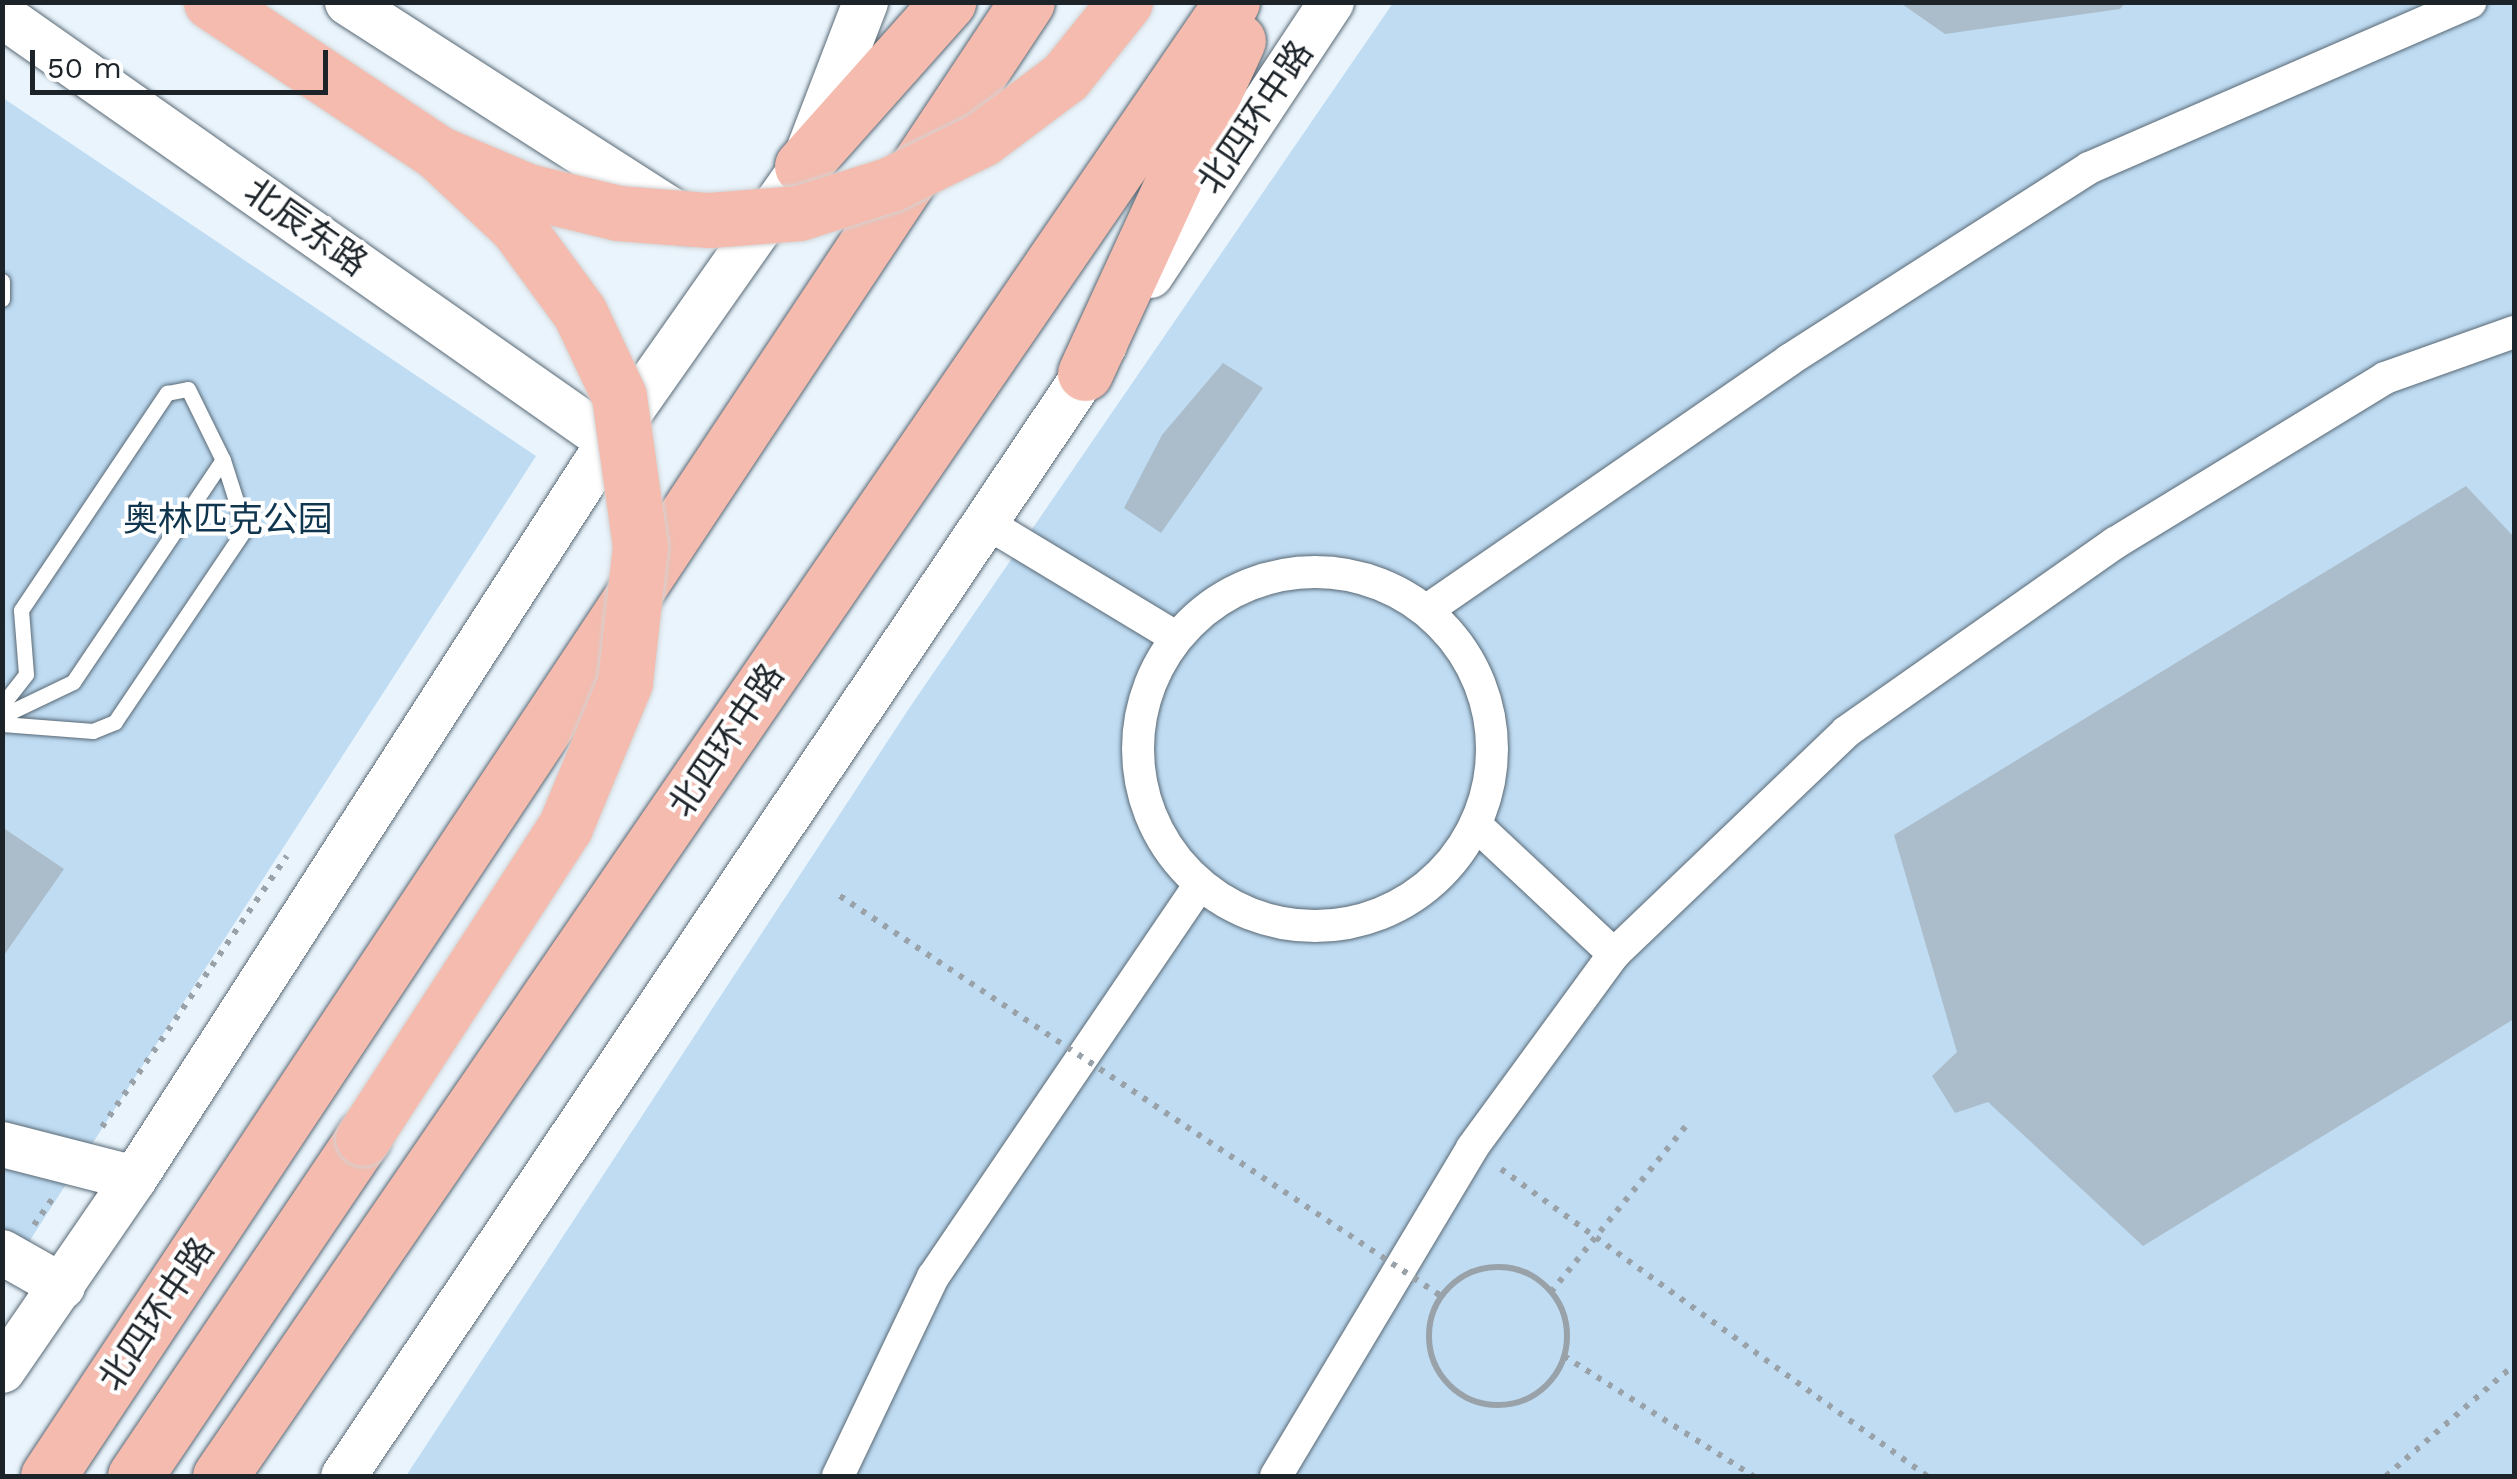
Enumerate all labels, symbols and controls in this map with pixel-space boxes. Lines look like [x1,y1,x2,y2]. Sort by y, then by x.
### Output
scale bar [35,30,332,92]
street label: 北四环中路 [1189,33,1321,201]
text: 50 m [47,50,122,85]
street label: 北辰东路 [237,170,375,284]
park label: 奥林匹克公园 [123,498,333,540]
street label: 北四环中路 [660,656,792,824]
street label: 北四环中路 [90,1230,222,1398]

